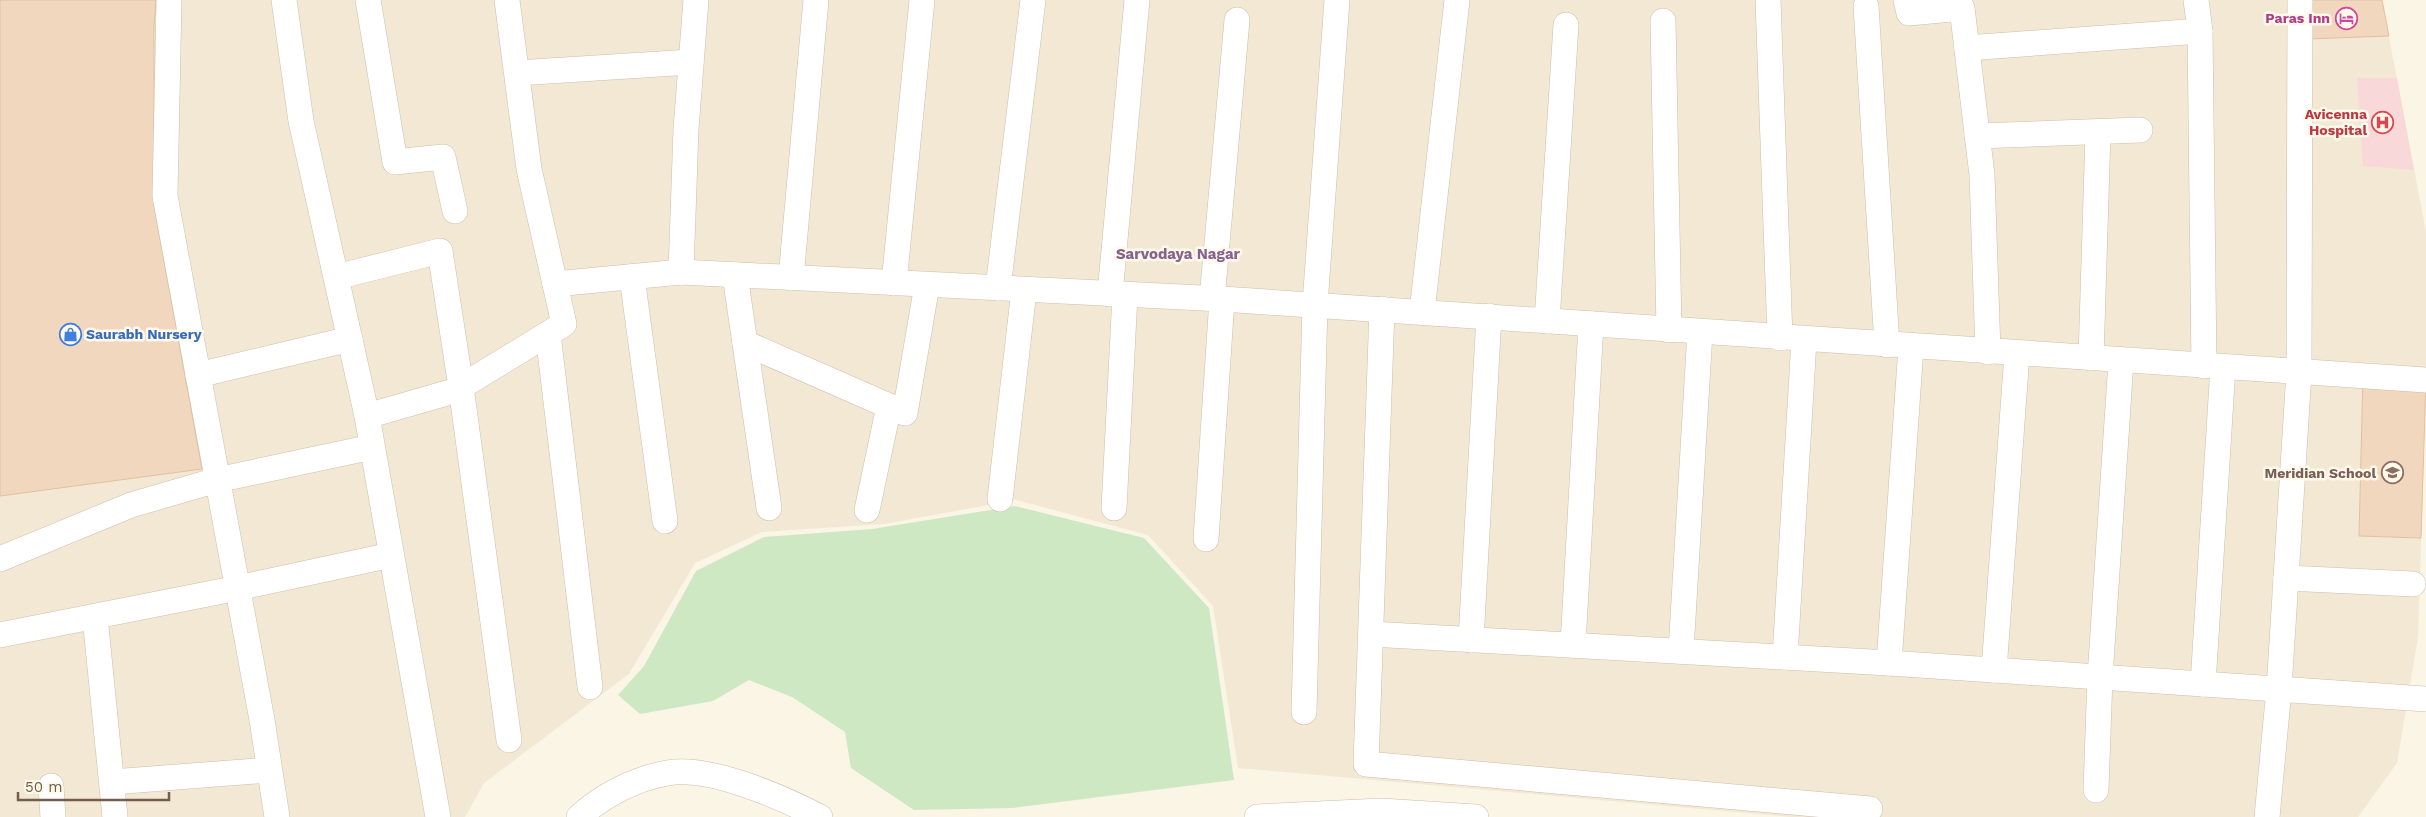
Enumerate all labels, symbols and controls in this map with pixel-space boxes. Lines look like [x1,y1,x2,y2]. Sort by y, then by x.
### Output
hotel icon: Paras Inn [2334,6,2358,30]
place label: Paras Inn [2265,10,2330,26]
place label: Avicenna Hospital [2305,106,2368,138]
hospital icon: Avicenna Hospital [2371,110,2395,134]
district label: Sarvodaya Nagar [1116,245,1241,263]
shop icon: Saurabh Nursery [58,322,82,346]
place label: Saurabh Nursery [86,326,202,342]
school or university icon: Meridian School [2380,461,2404,485]
place label: Meridian School [2264,465,2376,481]
scale bar [18,770,169,802]
text: 50 m [25,778,62,796]

